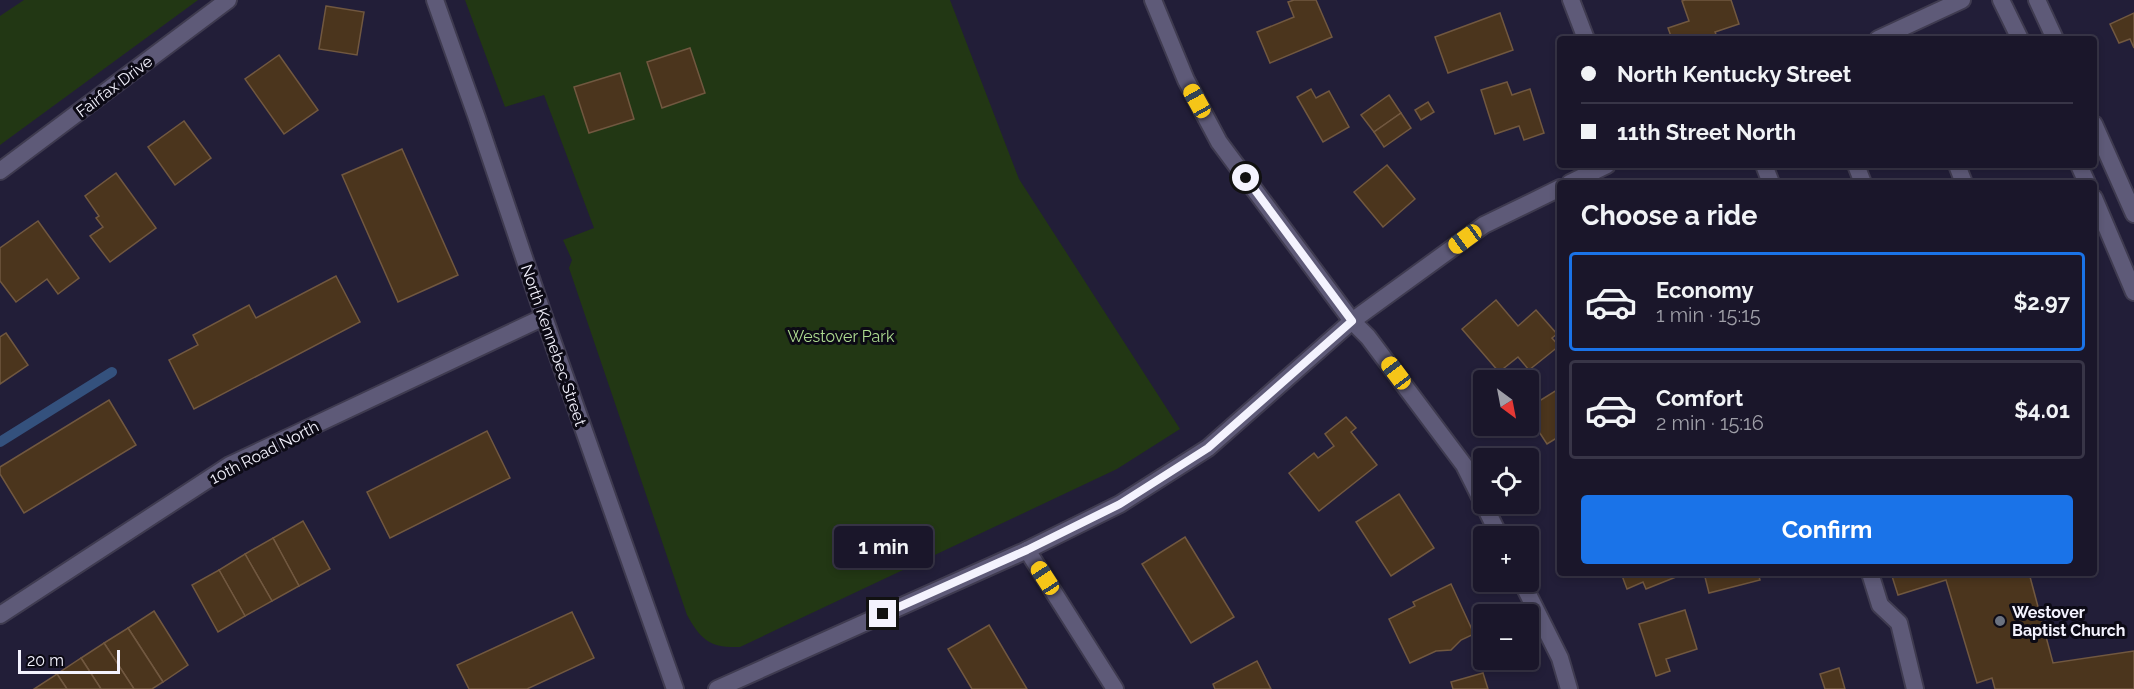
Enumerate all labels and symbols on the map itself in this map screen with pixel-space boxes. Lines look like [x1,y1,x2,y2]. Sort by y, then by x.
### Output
street label: Fairfax Drive [72,52,156,121]
car [1180,81,1214,121]
route start [1232,164,1259,191]
car [1445,221,1485,257]
street label: North Kennebec Street [517,262,590,429]
park label: Westover Park [788,327,895,346]
car [1378,353,1414,393]
north arrow [1473,370,1539,436]
street label: 10th Road North [206,417,322,488]
callout: 1 min [834,527,932,569]
car [1028,558,1062,598]
route end [869,600,896,627]
place label: Westover Baptist Church [2012,603,2125,640]
marker: Westover Baptist Church [1993,614,2007,628]
scale bar [18,647,120,674]

